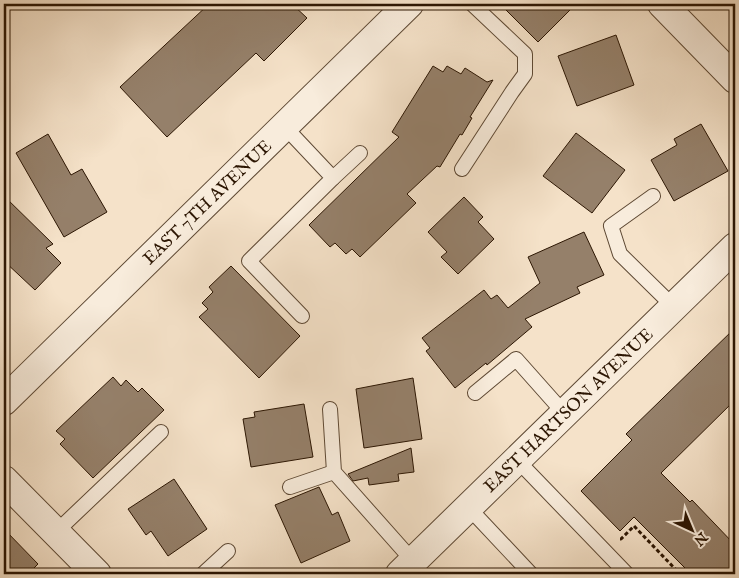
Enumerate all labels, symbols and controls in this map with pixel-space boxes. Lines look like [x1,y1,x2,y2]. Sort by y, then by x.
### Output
street label: EAST 7TH AVENUE [139,136,277,271]
street label: EAST HARTSON AVENUE [479,324,659,498]
north arrow [666,506,716,556]
text: N [690,527,712,549]

